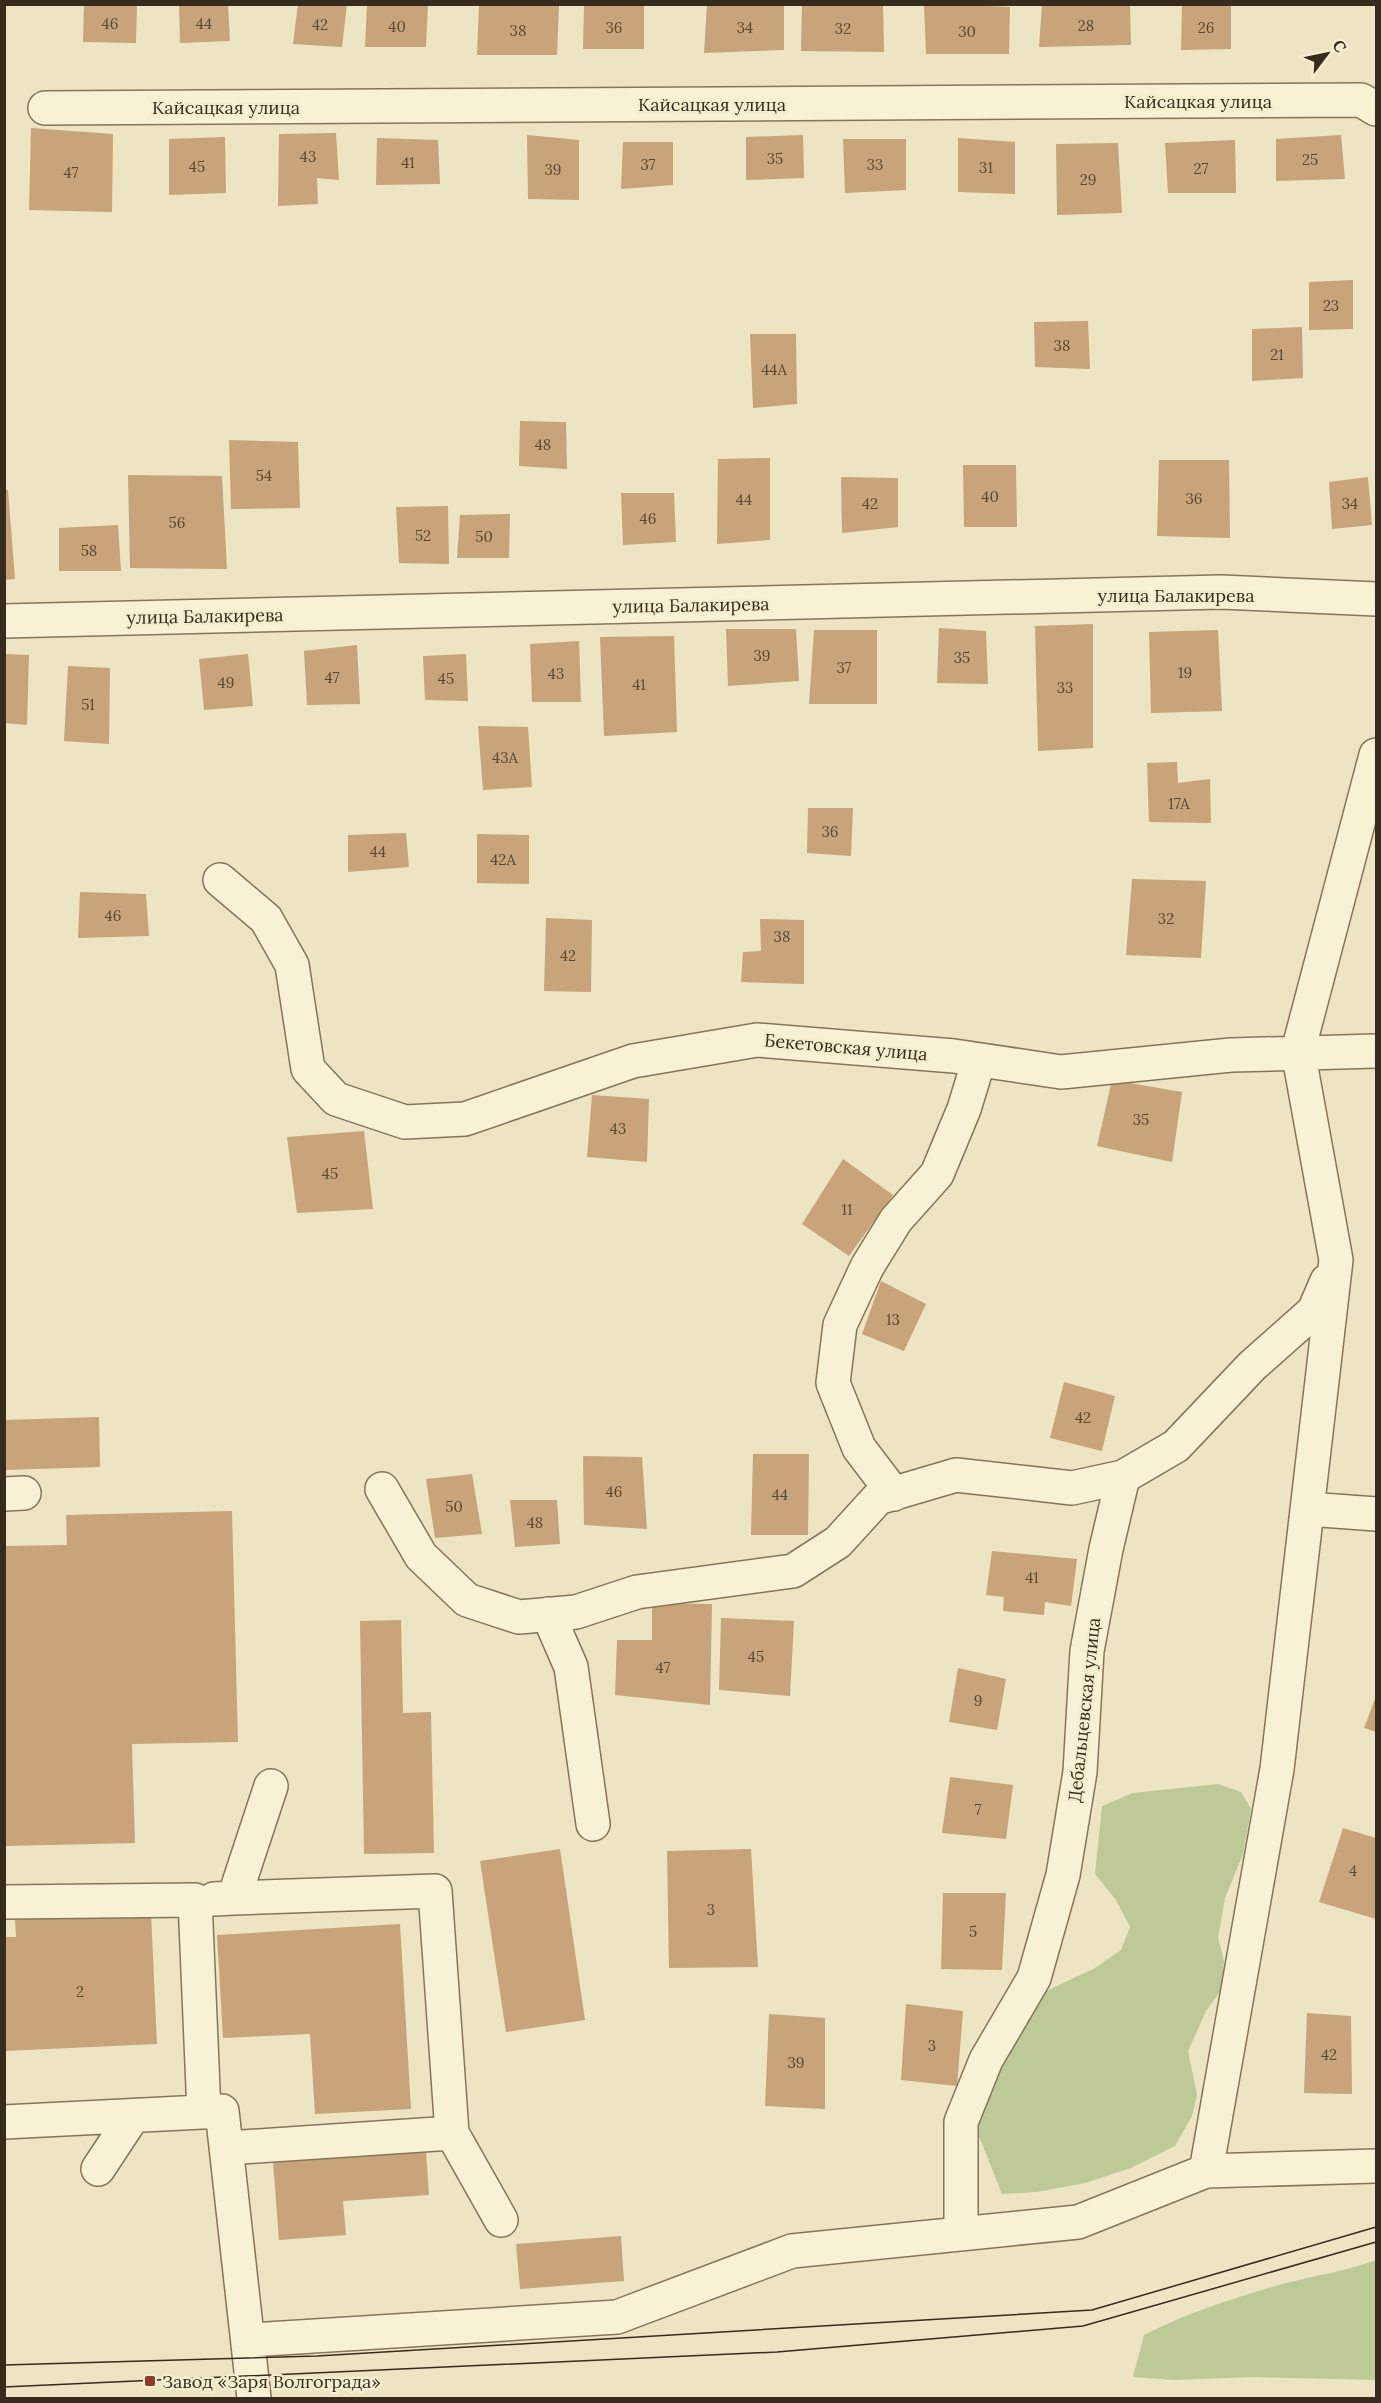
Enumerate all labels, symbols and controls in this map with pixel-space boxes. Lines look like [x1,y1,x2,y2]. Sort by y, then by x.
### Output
house number: 46 [102,14,118,33]
house number: 44 [196,14,212,33]
house number: 42 [312,15,328,34]
house number: 28 [1078,16,1094,35]
house number: 40 [388,17,406,36]
house number: 36 [605,18,623,37]
house number: 34 [737,18,753,37]
house number: 26 [1198,18,1214,37]
house number: 32 [835,19,851,38]
house number: 38 [510,21,526,40]
house number: 30 [958,22,976,41]
north arrow [1297,24,1357,84]
text: С [1328,36,1351,56]
street label: Кайсацкая улица [1124,90,1272,113]
street label: Кайсацкая улица [638,93,786,116]
street label: Кайсацкая улица [152,96,300,119]
house number: 43 [300,147,316,166]
house number: 35 [767,149,783,168]
house number: 25 [1302,150,1318,169]
house number: 41 [401,153,415,172]
house number: 37 [641,155,656,174]
house number: 33 [867,155,883,174]
house number: 45 [189,157,205,176]
house number: 31 [979,158,993,177]
house number: 27 [1194,159,1209,178]
house number: 39 [544,160,562,179]
house number: 47 [63,163,79,182]
house number: 29 [1080,170,1096,189]
house number: 23 [1323,296,1339,315]
house number: 38 [1054,336,1070,355]
house number: 21 [1270,345,1284,364]
house number: 44А [761,360,787,379]
house number: 48 [535,435,551,454]
house number: 54 [256,466,272,485]
house number: 40 [981,487,999,506]
house number: 36 [1185,489,1203,508]
house number: 44 [736,490,752,509]
house number: 42 [862,494,878,513]
house number: 34 [1342,494,1358,513]
house number: 46 [640,509,656,528]
house number: 56 [169,513,185,532]
house number: 52 [415,526,431,545]
house number: 50 [475,527,493,546]
house number: 58 [81,541,97,560]
street label: улица Балакирева [1097,584,1255,607]
street label: улица Балакирева [612,592,770,618]
street label: улица Балакирева [126,603,284,629]
house number: 39 [753,646,771,665]
house number: 35 [954,648,970,667]
house number: 37 [837,658,852,677]
house number: 19 [1178,663,1192,682]
house number: 43 [548,664,564,683]
house number: 47 [324,668,340,687]
house number: 45 [438,669,454,688]
house number: 49 [218,673,234,692]
house number: 41 [632,675,646,694]
house number: 33 [1057,678,1073,697]
house number: 51 [81,695,95,714]
house number: 43А [492,748,519,767]
house number: 17А [1168,794,1190,813]
house number: 36 [821,822,839,841]
house number: 44 [370,842,386,861]
house number: 42А [490,850,516,869]
house number: 46 [105,906,121,925]
house number: 32 [1158,909,1174,928]
house number: 38 [774,927,790,946]
house number: 42 [560,946,576,965]
street label: Бекетовская улица [763,1028,929,1066]
house number: 35 [1133,1110,1149,1129]
house number: 43 [610,1119,626,1138]
house number: 45 [322,1164,338,1183]
house number: 11 [842,1200,852,1219]
house number: 13 [886,1310,900,1329]
house number: 42 [1075,1408,1091,1427]
house number: 46 [606,1482,622,1501]
house number: 44 [772,1485,788,1504]
house number: 50 [445,1497,463,1516]
house number: 48 [527,1513,543,1532]
house number: 41 [1025,1568,1039,1587]
street label: Дебальцевская улица [1063,1616,1105,1804]
house number: 45 [748,1647,764,1666]
house number: 47 [655,1658,671,1677]
house number: 9 [974,1691,982,1710]
house number: 7 [975,1800,982,1819]
house number: 4 [1349,1861,1357,1880]
house number: 3 [707,1900,715,1919]
house number: 5 [969,1922,977,1941]
house number: 2 [76,1982,84,2001]
house number: 3 [928,2036,936,2055]
house number: 42 [1321,2045,1337,2064]
house number: 39 [787,2053,805,2072]
place label: Завод «Заря Волгограда» [162,2370,381,2393]
marker: Завод «Заря Волгограда» [143,2374,157,2388]

